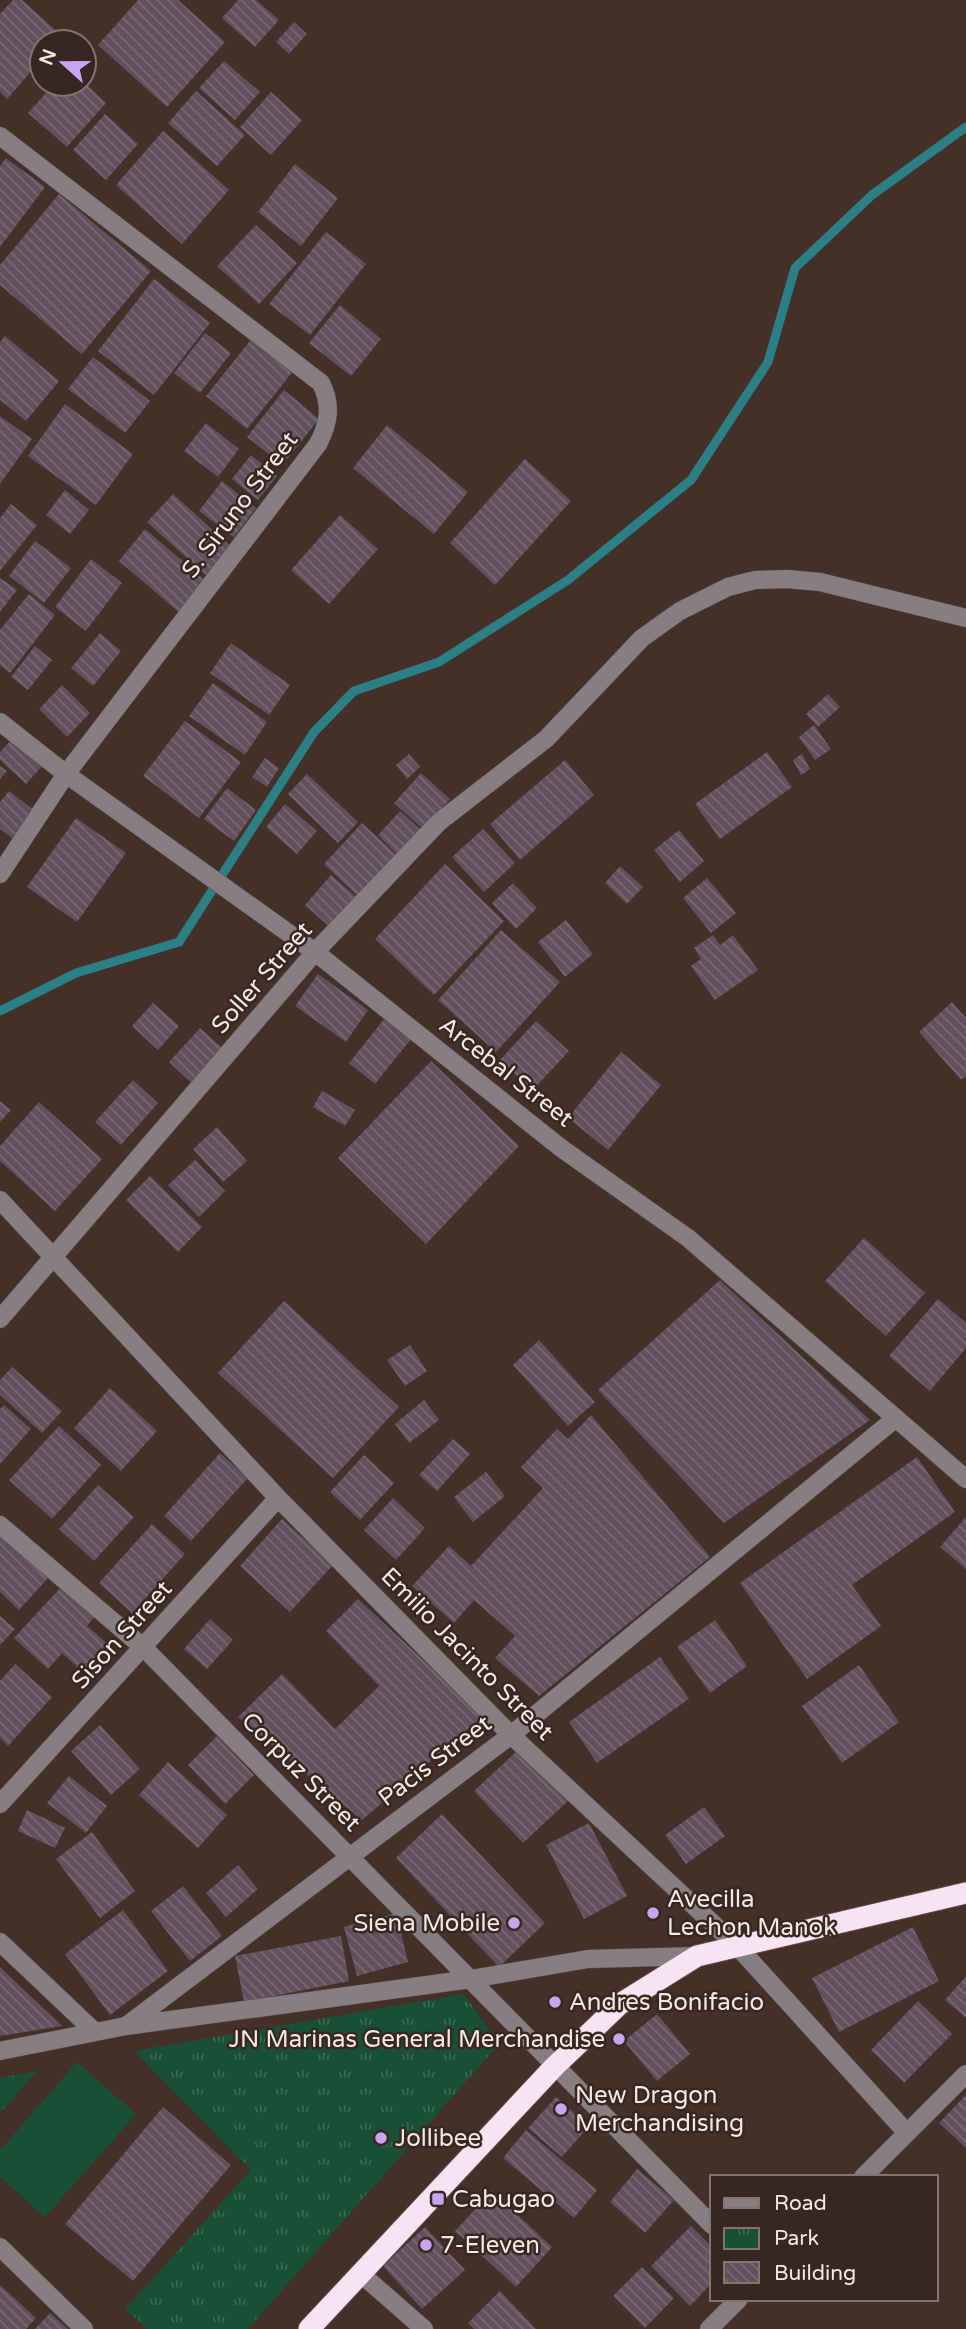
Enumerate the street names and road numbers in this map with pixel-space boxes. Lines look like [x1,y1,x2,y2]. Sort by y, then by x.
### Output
street label: S. Siruno Street [176,426,304,584]
street label: Soller Street [205,916,319,1040]
street label: Arcebal Street [433,1011,579,1133]
street label: Emilio Jacinto Street [375,1562,559,1746]
street label: Sison Street [66,1575,178,1695]
street label: Corpuz Street [235,1706,367,1838]
street label: Pacis Street [373,1709,497,1813]

